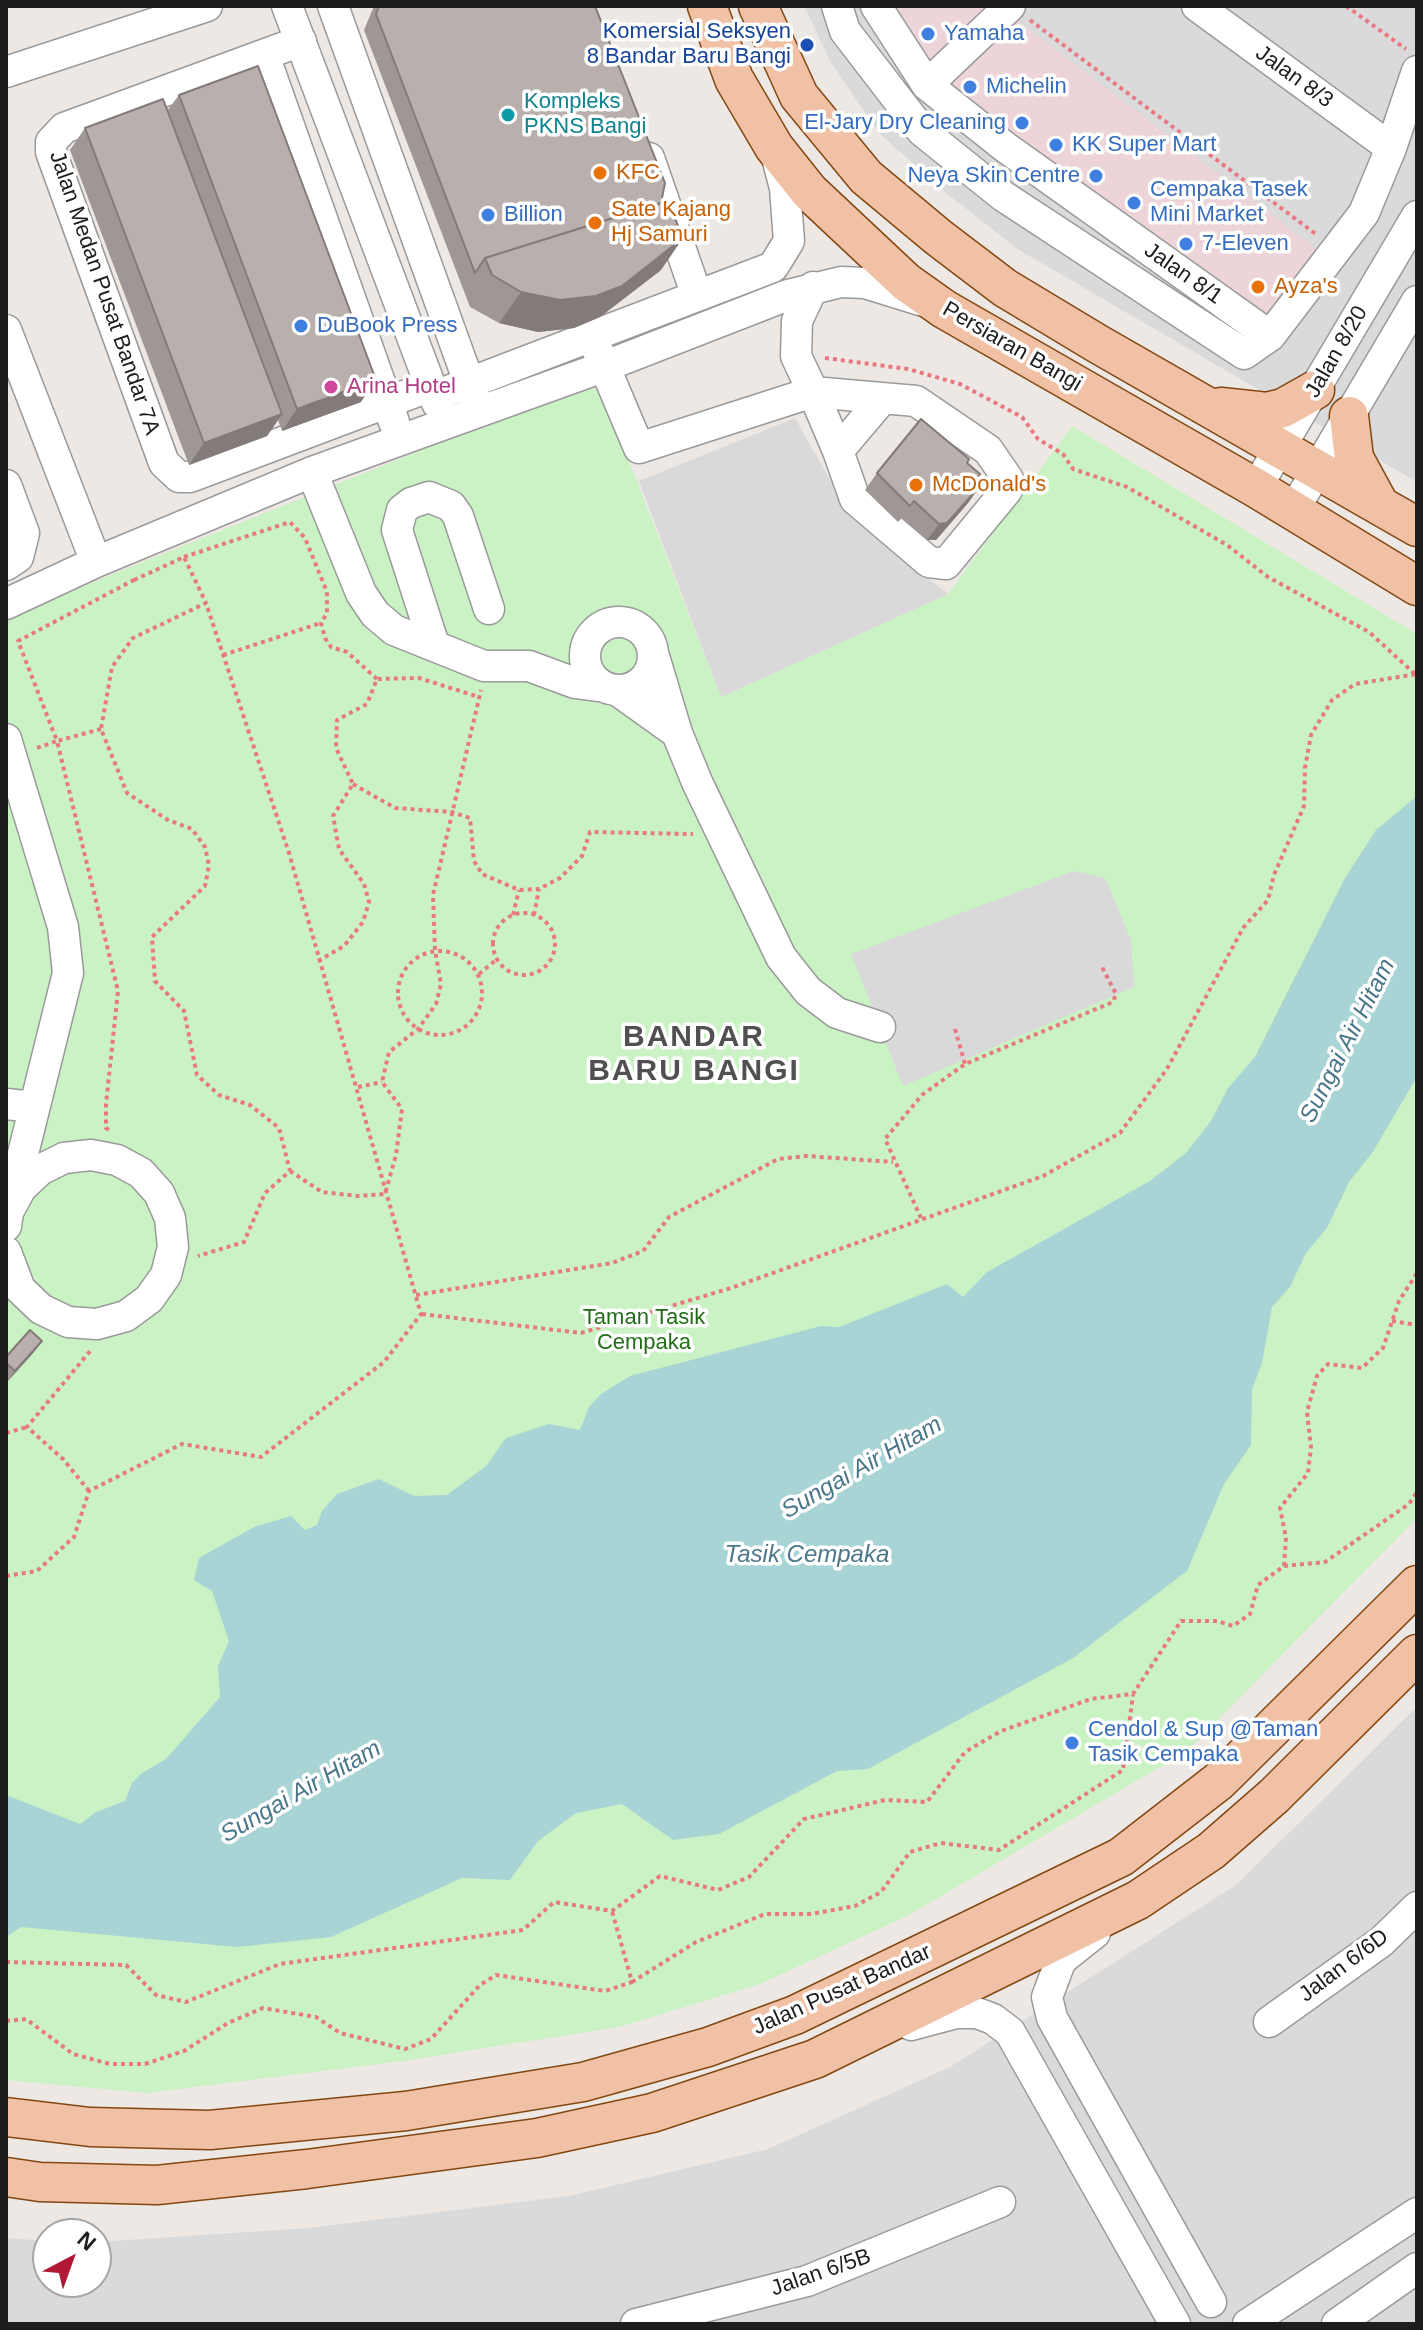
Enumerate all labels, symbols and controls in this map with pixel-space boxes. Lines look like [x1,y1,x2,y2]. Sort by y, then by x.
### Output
place label: Komersial Seksyen 8 Bandar Baru Bangi [587,19,791,70]
place label: Yamaha [944,21,1024,47]
marker: Yamaha [919,25,937,43]
marker: Komersial Seksyen 8 Bandar Baru Bangi [798,36,816,54]
street label: Jalan 8/3 [1250,40,1338,114]
place label: Michelin [986,74,1067,100]
marker: Michelin [961,78,979,96]
place label: Kompleks PKNS Bangi [524,89,646,140]
marker: Kompleks PKNS Bangi [499,106,517,124]
place label: El-Jary Dry Cleaning [804,110,1006,136]
marker: El-Jary Dry Cleaning [1013,114,1031,132]
place label: KK Super Mart [1072,132,1216,158]
marker: KK Super Mart [1047,136,1065,154]
street label: Jalan Medan Pusat Bandar 7A [43,148,165,438]
place label: KFC [616,160,660,186]
place label: Neya Skin Centre [908,163,1080,189]
marker: KFC [591,164,609,182]
marker: Neya Skin Centre [1087,167,1105,185]
place label: Cempaka Tasek Mini Market [1150,177,1308,228]
marker: Cempaka Tasek Mini Market [1125,194,1143,212]
place label: Sate Kajang Hj Samuri [611,197,731,248]
place label: Billion [504,202,563,228]
marker: Billion [479,206,497,224]
marker: Sate Kajang Hj Samuri [586,214,604,232]
place label: 7-Eleven [1202,231,1289,257]
marker: 7-Eleven [1177,235,1195,253]
street label: Jalan 8/1 [1139,238,1227,310]
place label: Ayza's [1274,274,1338,300]
marker: Ayza's [1249,278,1267,296]
street label: Persiaran Bangi [938,296,1086,398]
street label: Jalan 8/20 [1300,301,1374,403]
place label: DuBook Press [317,313,458,339]
marker: DuBook Press [292,317,310,335]
place label: Arina Hotel [347,374,456,400]
marker: Arina Hotel [322,378,340,396]
place label: McDonald's [932,472,1046,498]
marker: McDonald's [907,476,925,494]
water label: Sungai Air Hitam [1294,954,1402,1128]
district label: BANDAR BARU BANGI [588,1020,800,1090]
park label: Taman Tasik Cempaka [583,1305,705,1356]
water label: Sungai Air Hitam [777,1411,947,1525]
water label: Tasik Cempaka [725,1541,889,1569]
place label: Cendol & Sup @Taman Tasik Cempaka [1088,1717,1318,1768]
marker: Cendol & Sup @Taman Tasik Cempaka [1063,1734,1081,1752]
water label: Sungai Air Hitam [216,1735,386,1849]
street label: Jalan 6/6D [1294,1924,1394,2008]
street label: Jalan Pusat Bandar [749,1939,935,2041]
north arrow [32,2218,112,2298]
text: N [73,2226,101,2256]
street label: Jalan 6/5B [768,2244,874,2302]

